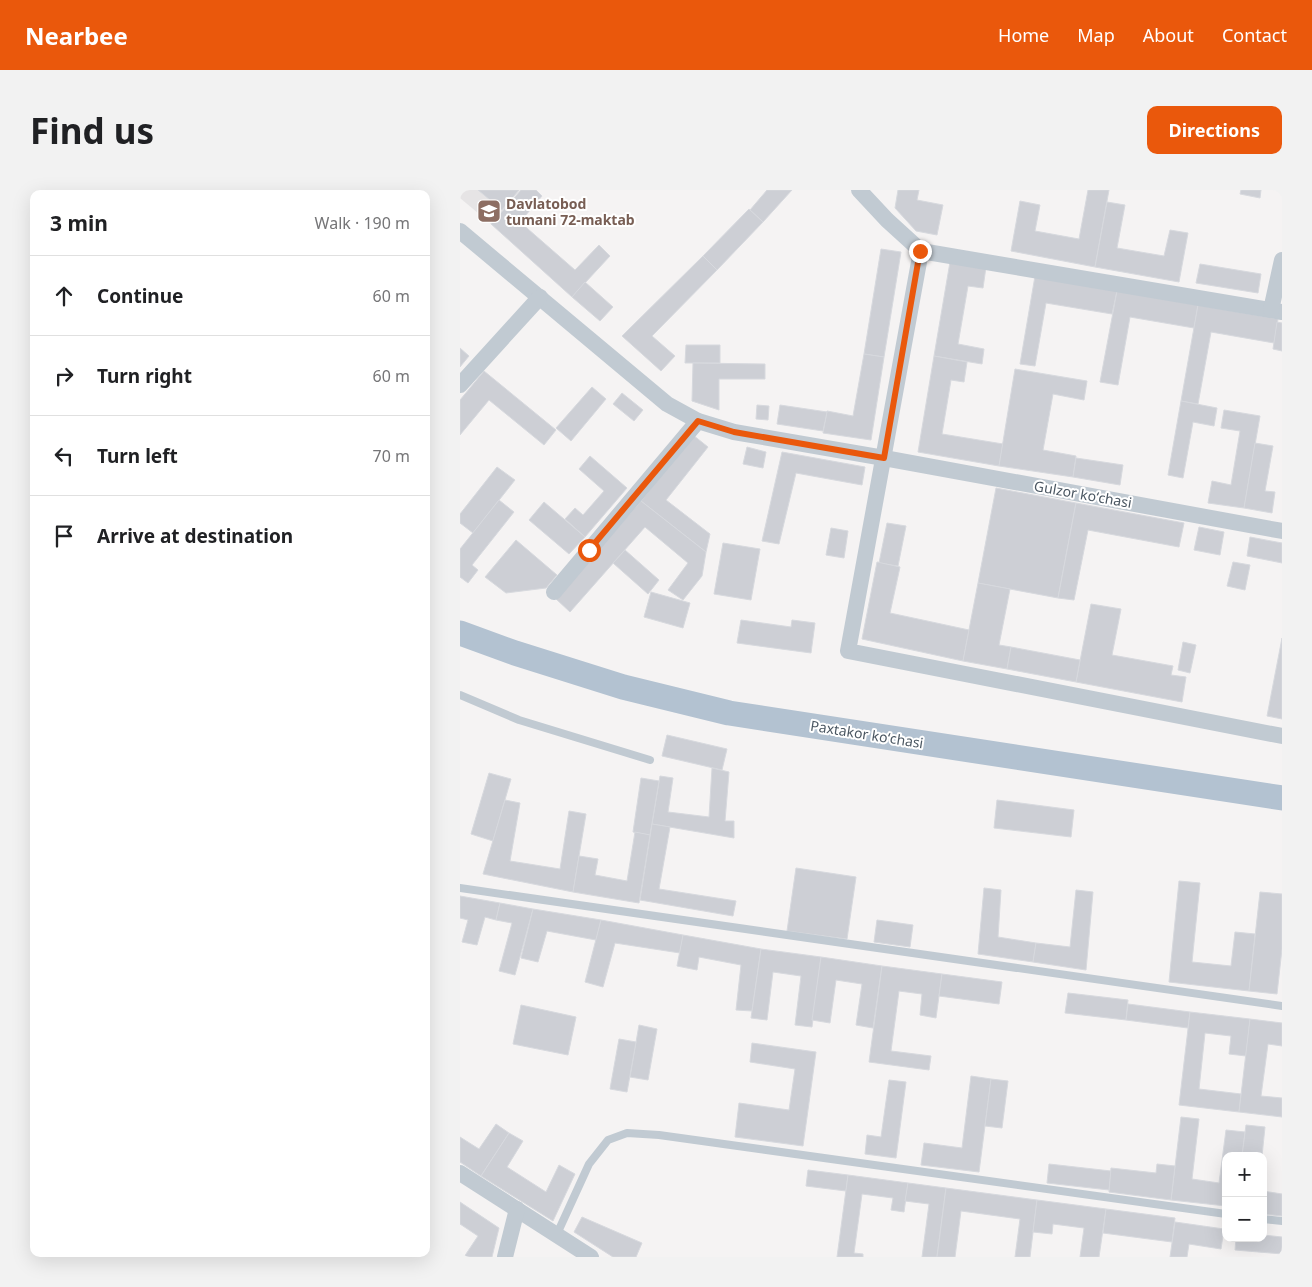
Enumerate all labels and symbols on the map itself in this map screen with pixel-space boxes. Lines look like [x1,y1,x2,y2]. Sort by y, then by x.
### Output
place label: Davlatobod tumani 72-maktab [506,194,635,229]
school or university icon: Davlatobod tumani 72-maktab [476,198,502,224]
route end [909,240,932,263]
street label: Gulzor koʻchasi [1033,476,1133,512]
route start [578,539,601,562]
street label: Paxtakor koʻchasi [809,716,925,752]

